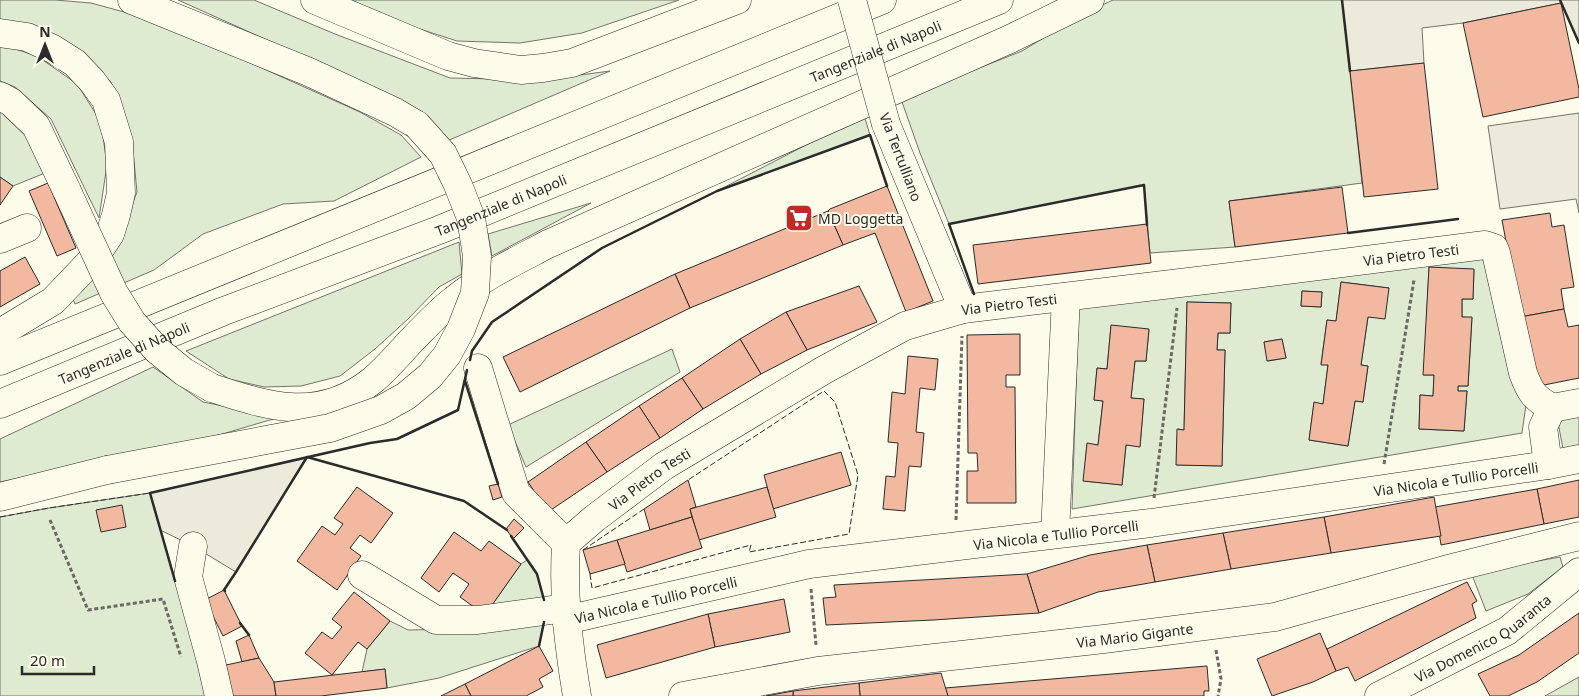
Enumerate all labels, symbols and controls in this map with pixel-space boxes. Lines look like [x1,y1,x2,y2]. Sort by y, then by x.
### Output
street label: Tangenziale di Napoli [807,15,944,86]
north arrow [20,20,70,70]
text: N [39,22,51,41]
street label: Via Tertulliano [875,110,927,204]
street label: Tangenziale di Napoli [432,169,569,240]
supermarket icon: MD Loggetta [784,203,814,233]
place label: MD Loggetta [818,209,903,228]
street label: Via Pietro Testi [1362,239,1460,270]
street label: Via Pietro Testi [960,288,1058,319]
street label: Tangenziale di Napoli [55,317,192,388]
street label: Via Pietro Testi [604,443,694,514]
street label: Via Nicola e Tullio Porcelli [1372,457,1540,500]
street label: Via Nicola e Tullio Porcelli [972,515,1140,554]
street label: Via Nicola e Tullio Porcelli [572,571,739,627]
street label: Via Domenico Quaranta [1411,590,1555,686]
street label: Via Mario Gigante [1075,618,1194,652]
scale bar [22,644,95,676]
text: 20 m [30,650,65,670]

